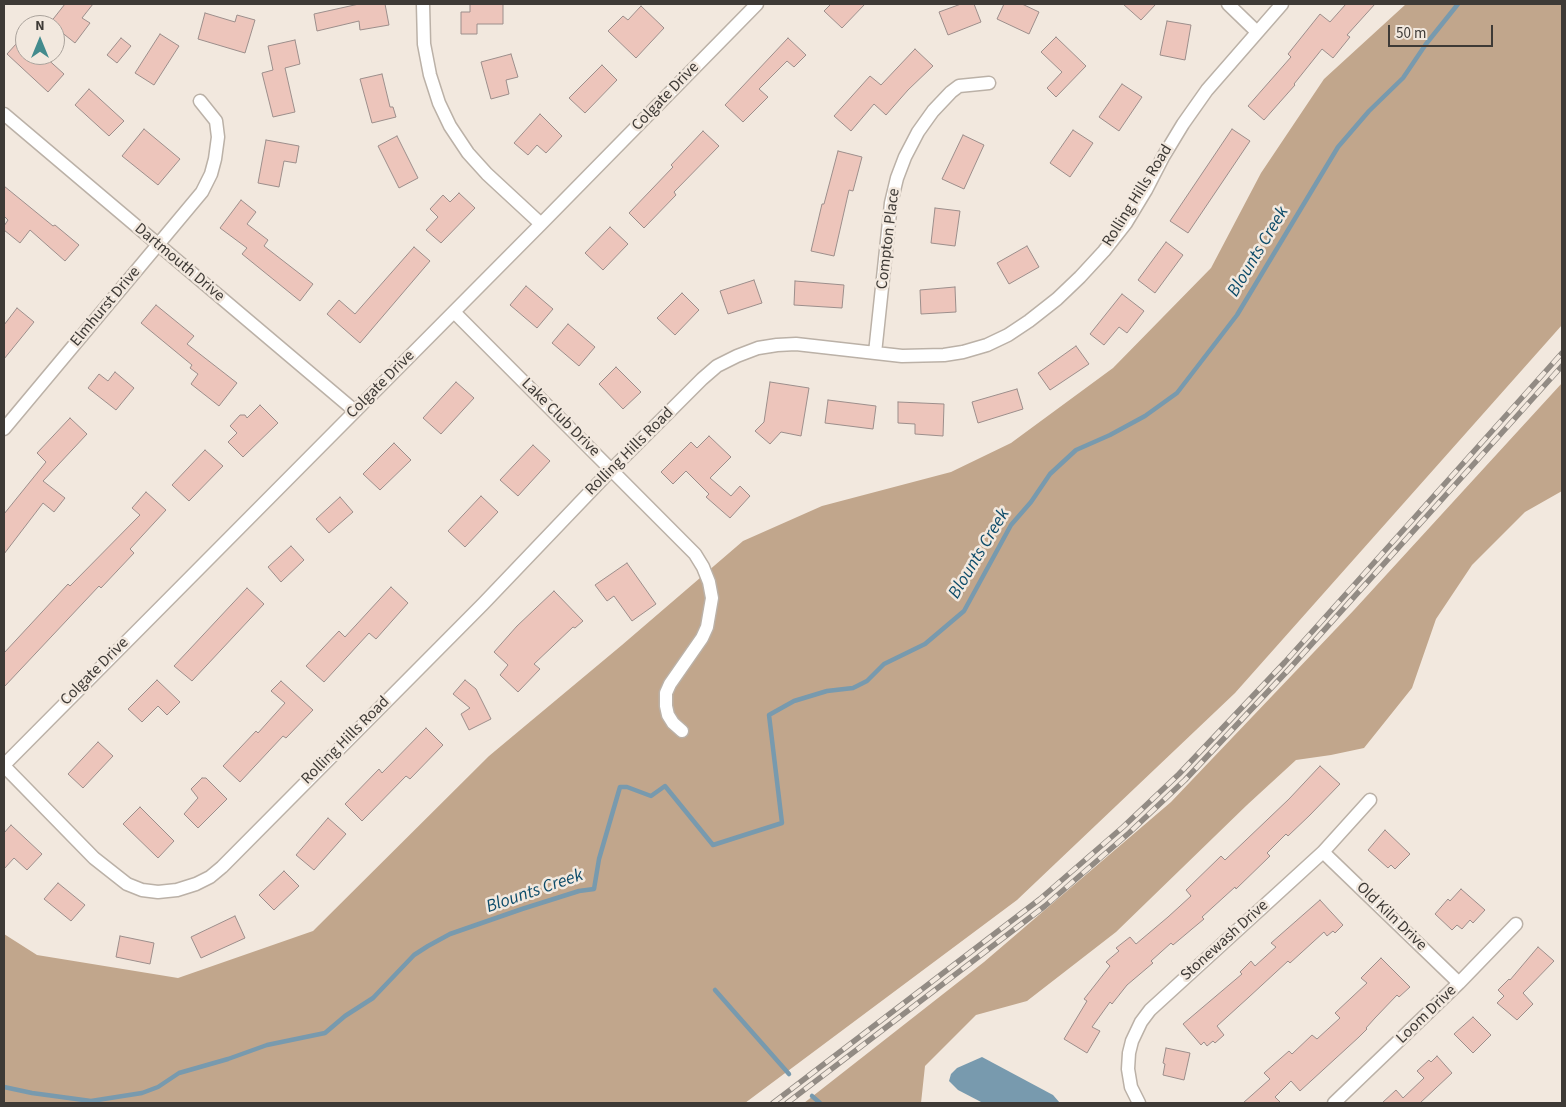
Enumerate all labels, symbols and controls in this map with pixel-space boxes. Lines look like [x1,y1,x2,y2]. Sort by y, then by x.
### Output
north arrow [15,15,65,65]
scale bar [1391,15,1496,47]
text: N [35,16,45,36]
text: 50 m [1396,23,1426,44]
street label: Colgate Drive [628,58,704,136]
street label: Rolling Hills Road [1099,142,1177,250]
street label: Compton Place [873,187,905,291]
water label: Blounts Creek [1224,203,1294,301]
street label: Dartmouth Drive [130,220,228,306]
street label: Elmhurst Drive [67,263,145,351]
street label: Colgate Drive [343,347,419,423]
street label: Lake Club Drive [517,375,603,461]
street label: Rolling Hills Road [582,404,678,500]
water label: Blounts Creek [945,505,1015,603]
street label: Colgate Drive [57,634,133,710]
street label: Rolling Hills Road [298,693,394,789]
water label: Blounts Creek [484,865,586,919]
street label: Old Kiln Drive [1352,879,1430,955]
street label: Stonewash Drive [1177,897,1273,985]
street label: Loom Drive [1393,982,1461,1048]

